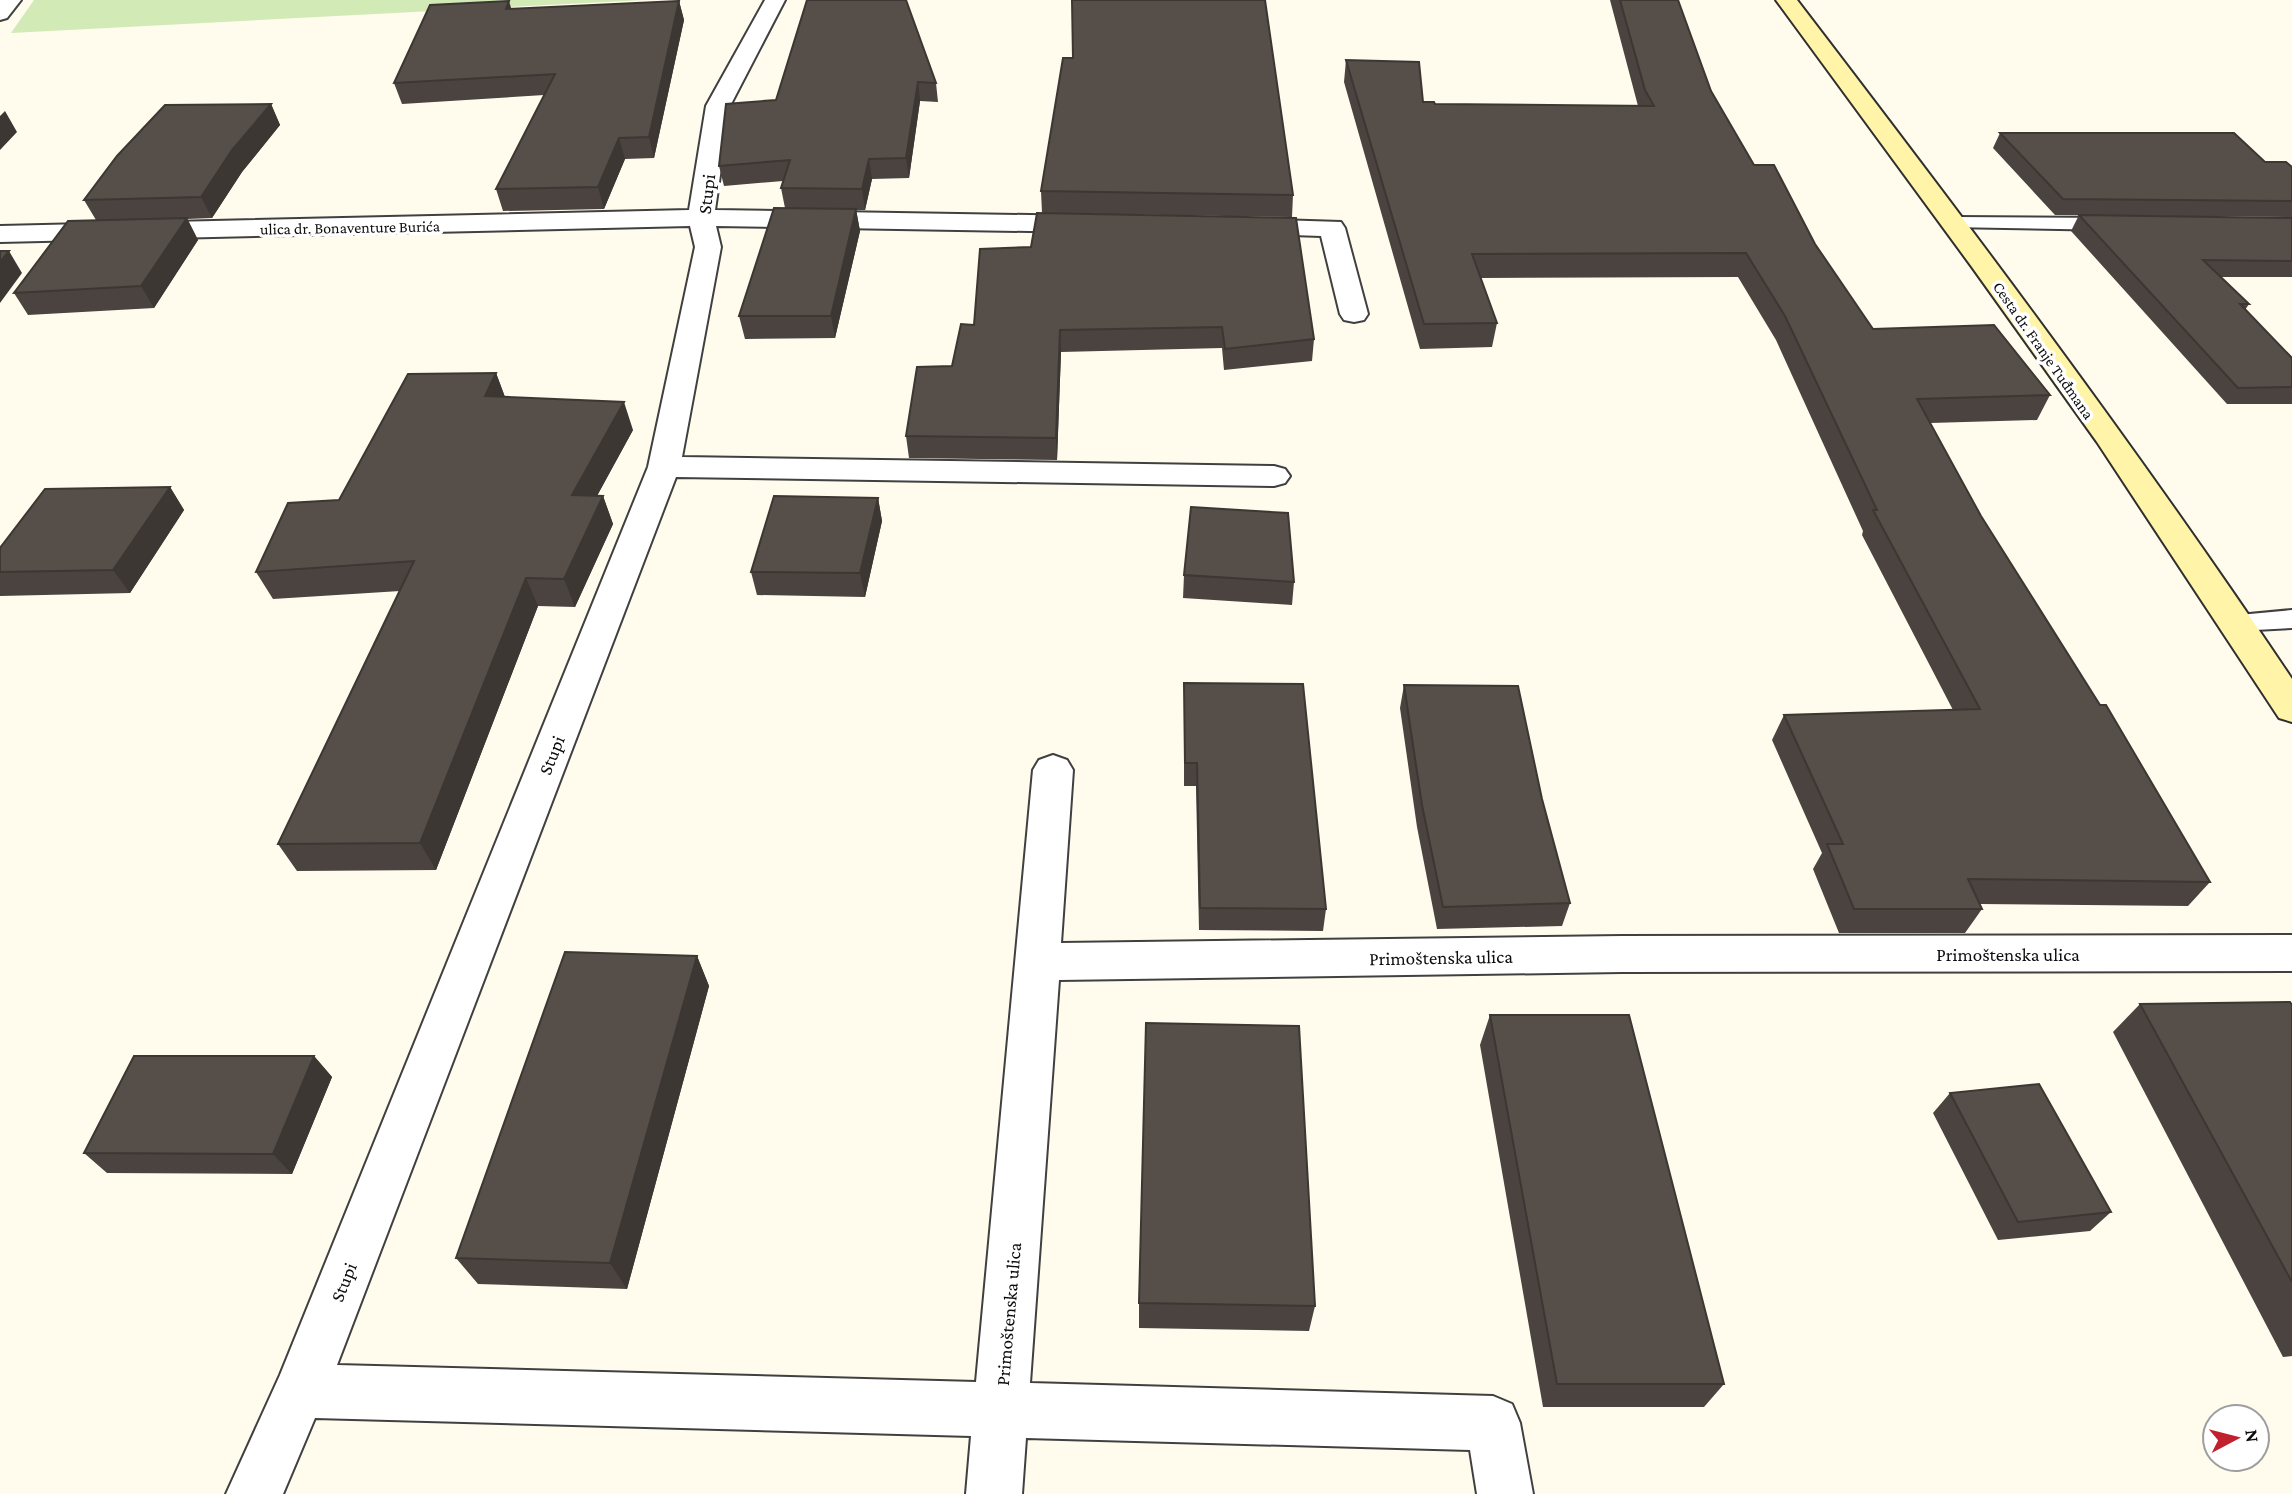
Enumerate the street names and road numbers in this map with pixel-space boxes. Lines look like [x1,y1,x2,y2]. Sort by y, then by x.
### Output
street label: Stupi [694,173,719,215]
street label: ulica dr. Bonaventure Burića [260,217,441,238]
street label: Cesta dr. Franje Tuđmana [1989,278,2098,423]
street label: Stupi [534,733,569,778]
street label: Primoštenska ulica [1936,944,2080,965]
street label: Primoštenska ulica [1369,946,1513,969]
street label: Primoštenska ulica [992,1241,1025,1387]
street label: Stupi [326,1260,361,1305]

